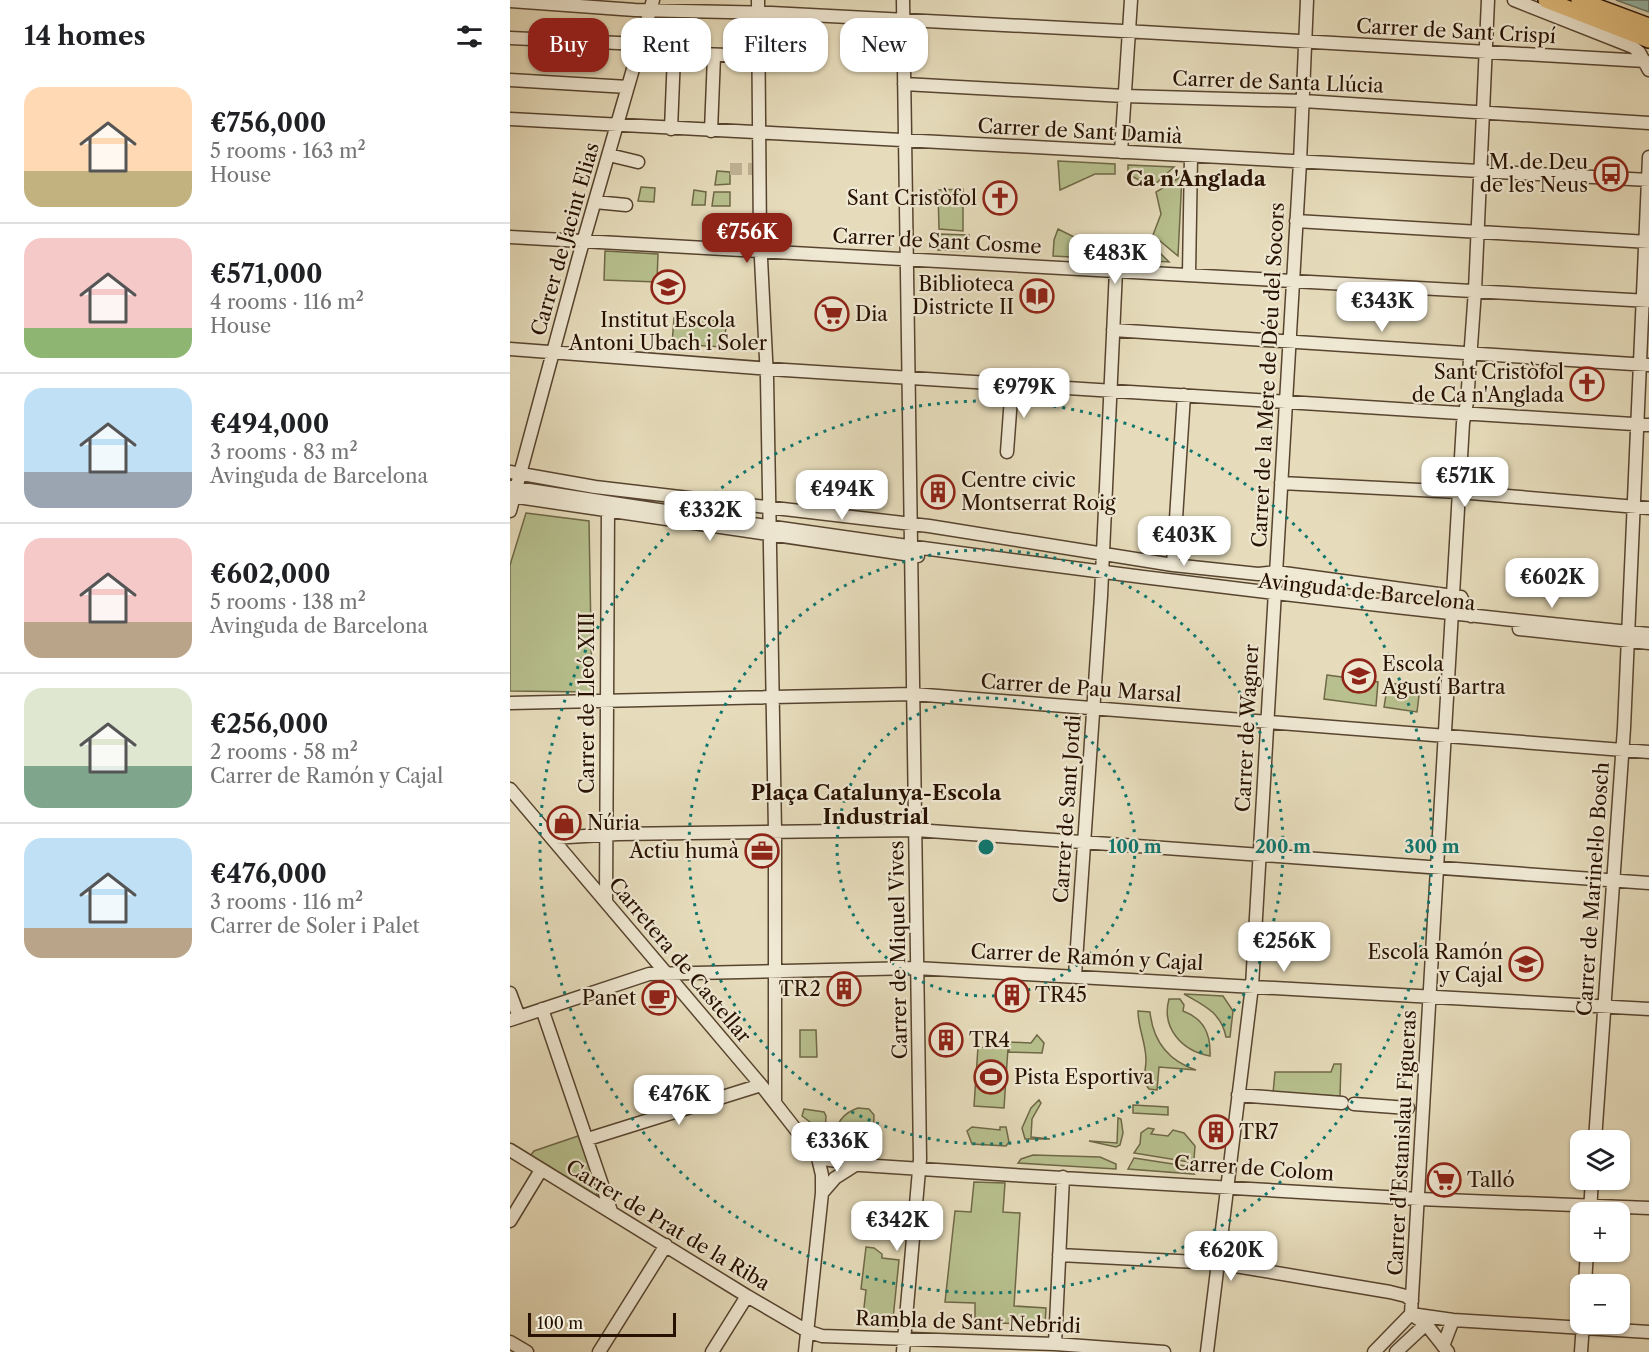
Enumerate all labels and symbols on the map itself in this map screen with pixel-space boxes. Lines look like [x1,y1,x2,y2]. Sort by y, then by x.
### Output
street label: Carrer de Sant Crispí [1355,14,1557,48]
street label: Carrer de Santa Llúcia [1172,66,1385,98]
street label: Carrer de Sant Damià [977,114,1184,148]
street label: Carrer de Jacint Elias [526,140,604,338]
place label: M. de Deu de les Neus [1480,150,1588,197]
bus stop icon: M. de Deu de les Neus [1593,156,1629,192]
district label: Ca n'Anglada [1126,166,1267,191]
church icon: Sant Cristòfol [982,180,1018,216]
place label: Sant Cristòfol [847,186,977,210]
street label: Carrer de la Mere de Déu del Socors [1247,202,1289,548]
pin: €756K [705,213,789,264]
street label: Carrer de Sant Cosme [832,224,1042,258]
pin: €483K [1073,234,1157,285]
school or university icon: Institut Escola Antoni Ubach i Soler [650,269,686,305]
place label: Biblioteca Districte II [912,272,1014,319]
library icon: Biblioteca Districte II [1019,278,1055,314]
pin: €343K [1340,282,1424,333]
supermarket icon: Dia [814,296,850,332]
place label: Dia [855,302,888,326]
place label: Institut Escola Antoni Ubach i Soler [568,308,768,355]
place label: Sant Cristòfol de Ca n'Anglada [1412,360,1564,407]
church icon: Sant Cristòfol de Ca n'Anglada [1569,366,1605,402]
pin: €979K [982,368,1066,419]
pin: €571K [1423,457,1507,508]
place label: Centre civic Montserrat Roig [961,468,1116,515]
pin: €494K [800,470,884,521]
building icon: Centre civic Montserrat Roig [920,474,956,510]
pin: €332K [668,491,752,542]
pin: €403K [1142,516,1226,567]
pin: €602K [1510,558,1594,609]
street label: Avinguda de Barcelona [1256,569,1477,615]
street label: Carrer de Lleó XIII [575,612,599,794]
street label: Carrer de Wagner [1231,643,1263,813]
place label: Escola Agustí Bartra [1381,652,1506,699]
school or university icon: Escola Agustí Bartra [1341,658,1377,694]
street label: Carrer de Pau Marsal [980,669,1182,707]
street label: Carrer de Sant Jordi [1048,714,1086,904]
street label: Carrer de Marinel·lo Bosch [1572,761,1614,1017]
district label: Plaça Catalunya-Escola Industrial [751,780,1002,829]
shop icon: Núria [546,805,582,841]
place label: Núria [587,811,641,835]
office icon: Actiu humà [744,833,780,869]
text: 100 m [1108,836,1162,858]
text: 200 m [1255,836,1311,858]
text: 300 m [1404,836,1460,858]
centre of rings [976,837,996,857]
place label: Actiu humà [628,839,739,863]
street label: Carrer de Miquel Vives [884,840,912,1060]
street label: Carretera de Castellar [604,872,757,1048]
pin: €256K [1242,922,1326,973]
street label: Carrer de Ramón y Cajal [970,939,1204,975]
place label: Escola Ramón y Cajal [1368,940,1503,987]
school or university icon: Escola Ramón y Cajal [1508,946,1544,982]
building icon: TR2 [826,971,862,1007]
place label: TR2 [779,977,821,1001]
building icon: TR45 [994,977,1030,1013]
cafe icon: Panet [641,980,677,1016]
place label: TR45 [1035,983,1087,1007]
place label: Panet [582,986,636,1010]
street label: Carrer d'Estanislau Figueras [1383,1010,1421,1276]
building icon: TR4 [928,1022,964,1058]
place label: TR4 [969,1028,1010,1052]
sports icon: Pista Esportiva [973,1059,1009,1095]
place label: Pista Esportiva [1014,1065,1154,1089]
pin: €476K [637,1075,721,1126]
building icon: TR7 [1198,1114,1234,1150]
place label: TR7 [1239,1120,1279,1144]
pin: €336K [795,1122,879,1173]
street label: Carrer de Colom [1173,1150,1335,1186]
street label: Carrer de Prat de la Riba [562,1154,775,1296]
supermarket icon: Talló [1426,1162,1462,1198]
place label: Talló [1467,1168,1515,1192]
pin: €342K [855,1201,939,1252]
pin: €620K [1189,1231,1273,1282]
street label: Rambla de Sant Nebridi [855,1306,1081,1338]
scale bar [528,1310,676,1338]

